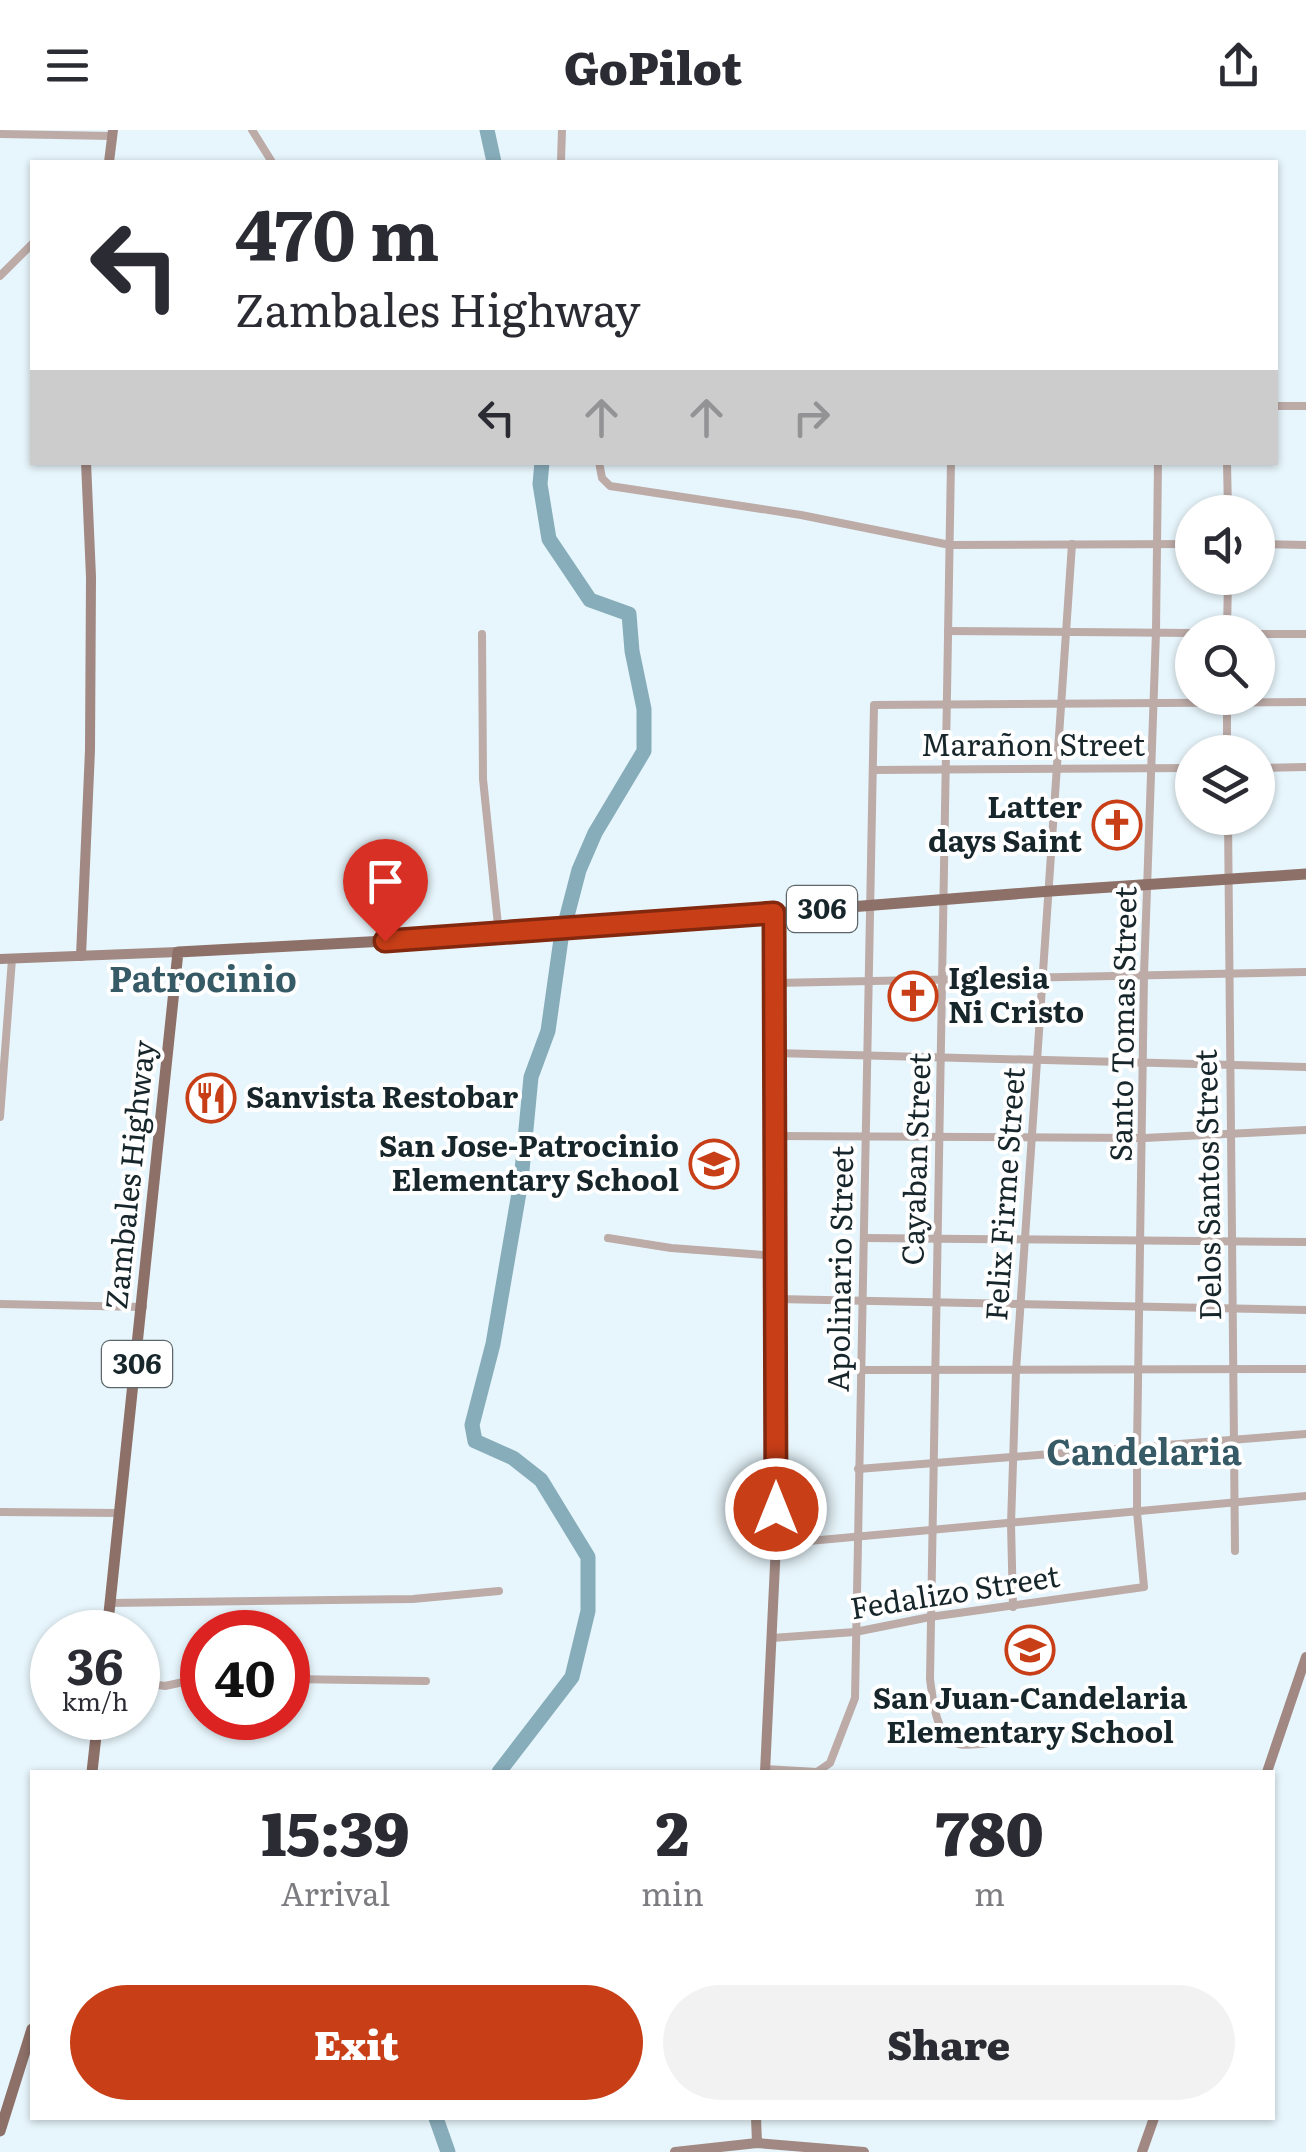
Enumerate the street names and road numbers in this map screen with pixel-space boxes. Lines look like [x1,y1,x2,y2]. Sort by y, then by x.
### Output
street label: Marañon Street [921,721,1145,765]
road number: 306 [787,886,857,932]
street label: Santo Tomas Street [1097,886,1145,1162]
street label: Zambales Highway [92,1037,164,1311]
street label: Delos Santos Street [1182,1049,1230,1321]
street label: Cayaban Street [888,1052,940,1266]
street label: Felix Firme Street [972,1065,1034,1322]
street label: Apolinario Street [814,1145,862,1393]
road number: 306 [102,1341,172,1387]
street label: Fedalizo Street [847,1552,1062,1628]

